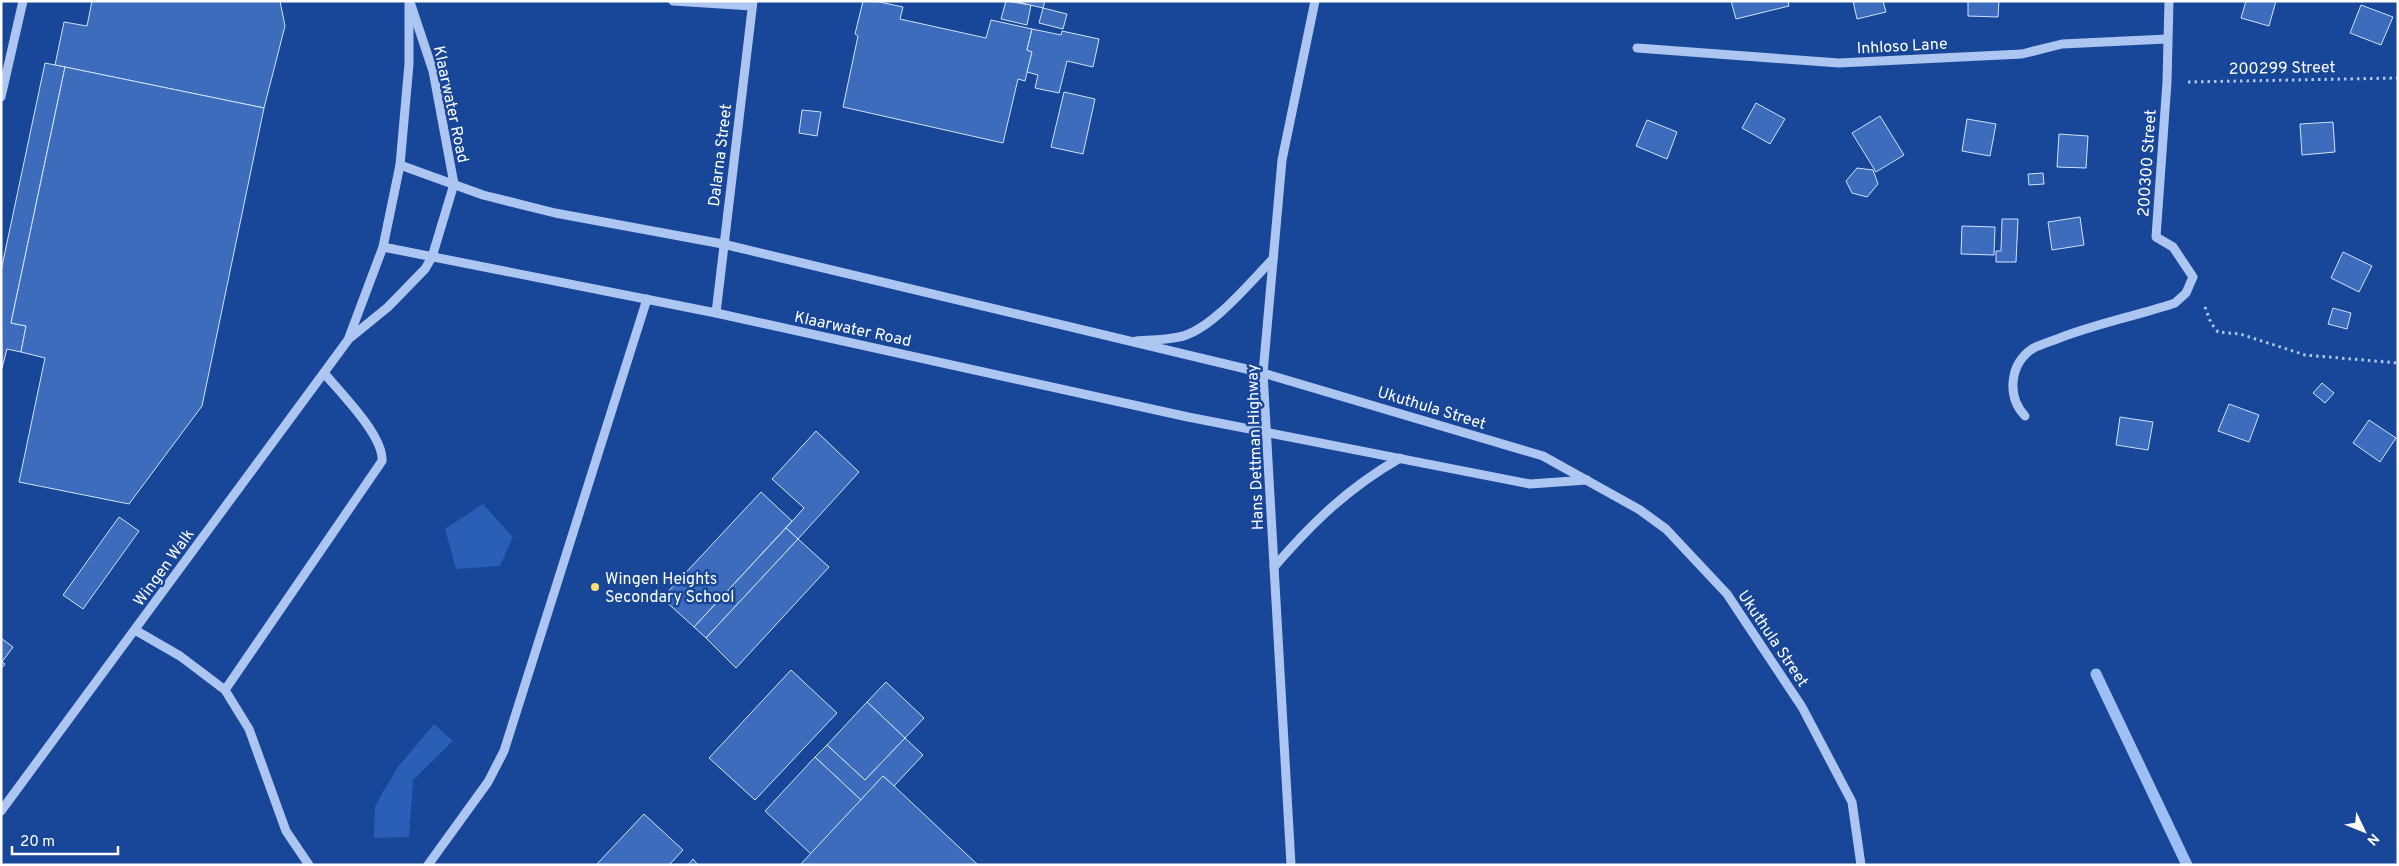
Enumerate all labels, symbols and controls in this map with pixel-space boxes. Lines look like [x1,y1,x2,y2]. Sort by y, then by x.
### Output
street label: Inhloso Lane [1856,35,1948,59]
street label: Klaarwater Road [428,44,472,165]
street label: 200299 Street [2228,58,2336,80]
street label: Dalarna Street [705,103,737,208]
street label: 200300 Street [2134,109,2162,218]
street label: Klaarwater Road [792,308,913,352]
street label: Hans Dettman Highway [1243,363,1269,530]
street label: Ukuthula Street [1375,383,1488,435]
street label: Wingen Walk [130,525,199,611]
place label: Wingen Heights Secondary School [605,570,734,608]
marker: Wingen Heights Secondary School [589,581,601,593]
street label: Ukuthula Street [1733,587,1812,691]
north arrow [2339,806,2389,856]
scale bar [12,824,119,856]
text: N [2363,829,2382,848]
text: 20 m [20,833,55,852]

